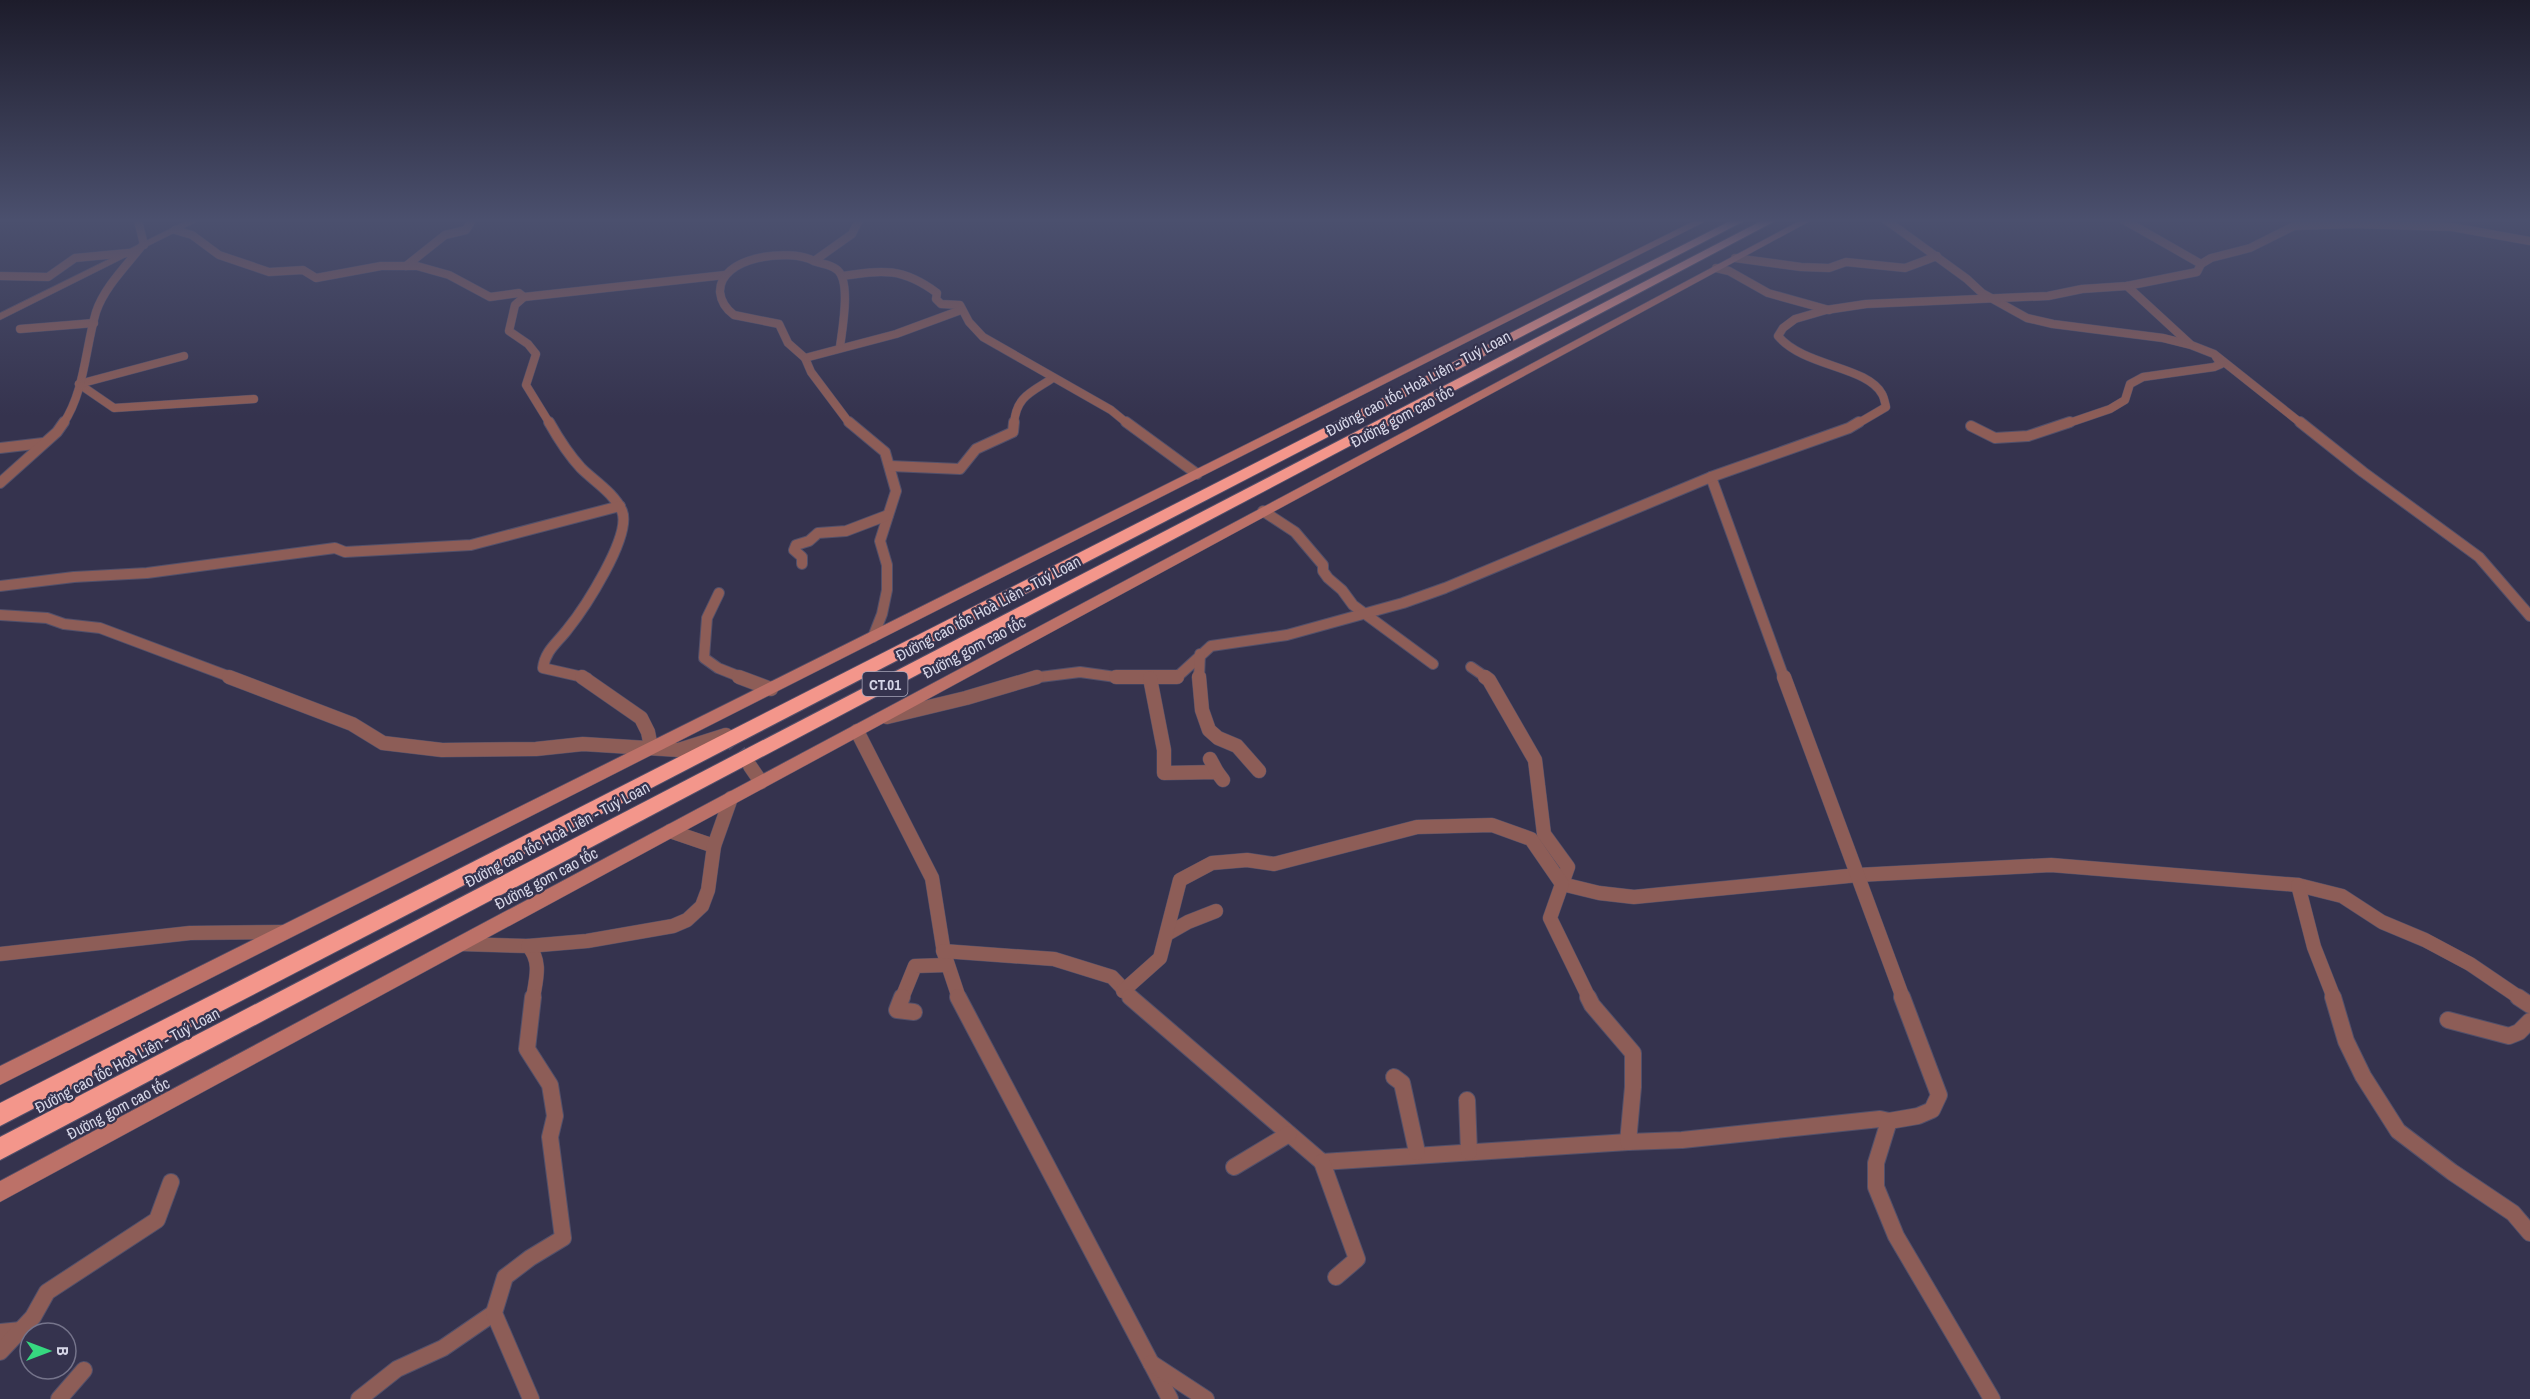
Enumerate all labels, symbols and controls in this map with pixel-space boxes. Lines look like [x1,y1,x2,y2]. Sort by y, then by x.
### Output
street label: Đường cao tốc Hoà Liên - Tuý Loan [1322,325,1514,441]
street label: Đường gom cao tốc [1347,379,1458,452]
street label: Đường cao tốc Hoà Liên - Tuý Loan [892,550,1084,666]
street label: Đường gom cao tốc [919,610,1030,683]
road number: CT.01 [862,672,908,696]
street label: Đường cao tốc Hoà Liên - Tuý Loan [461,776,653,892]
street label: Đường gom cao tốc [491,841,602,914]
street label: Đường cao tốc Hoà Liên - Tuý Loan [31,1002,223,1118]
street label: Đường gom cao tốc [63,1071,174,1144]
north arrow [18,1321,78,1381]
text: B [52,1346,74,1356]

